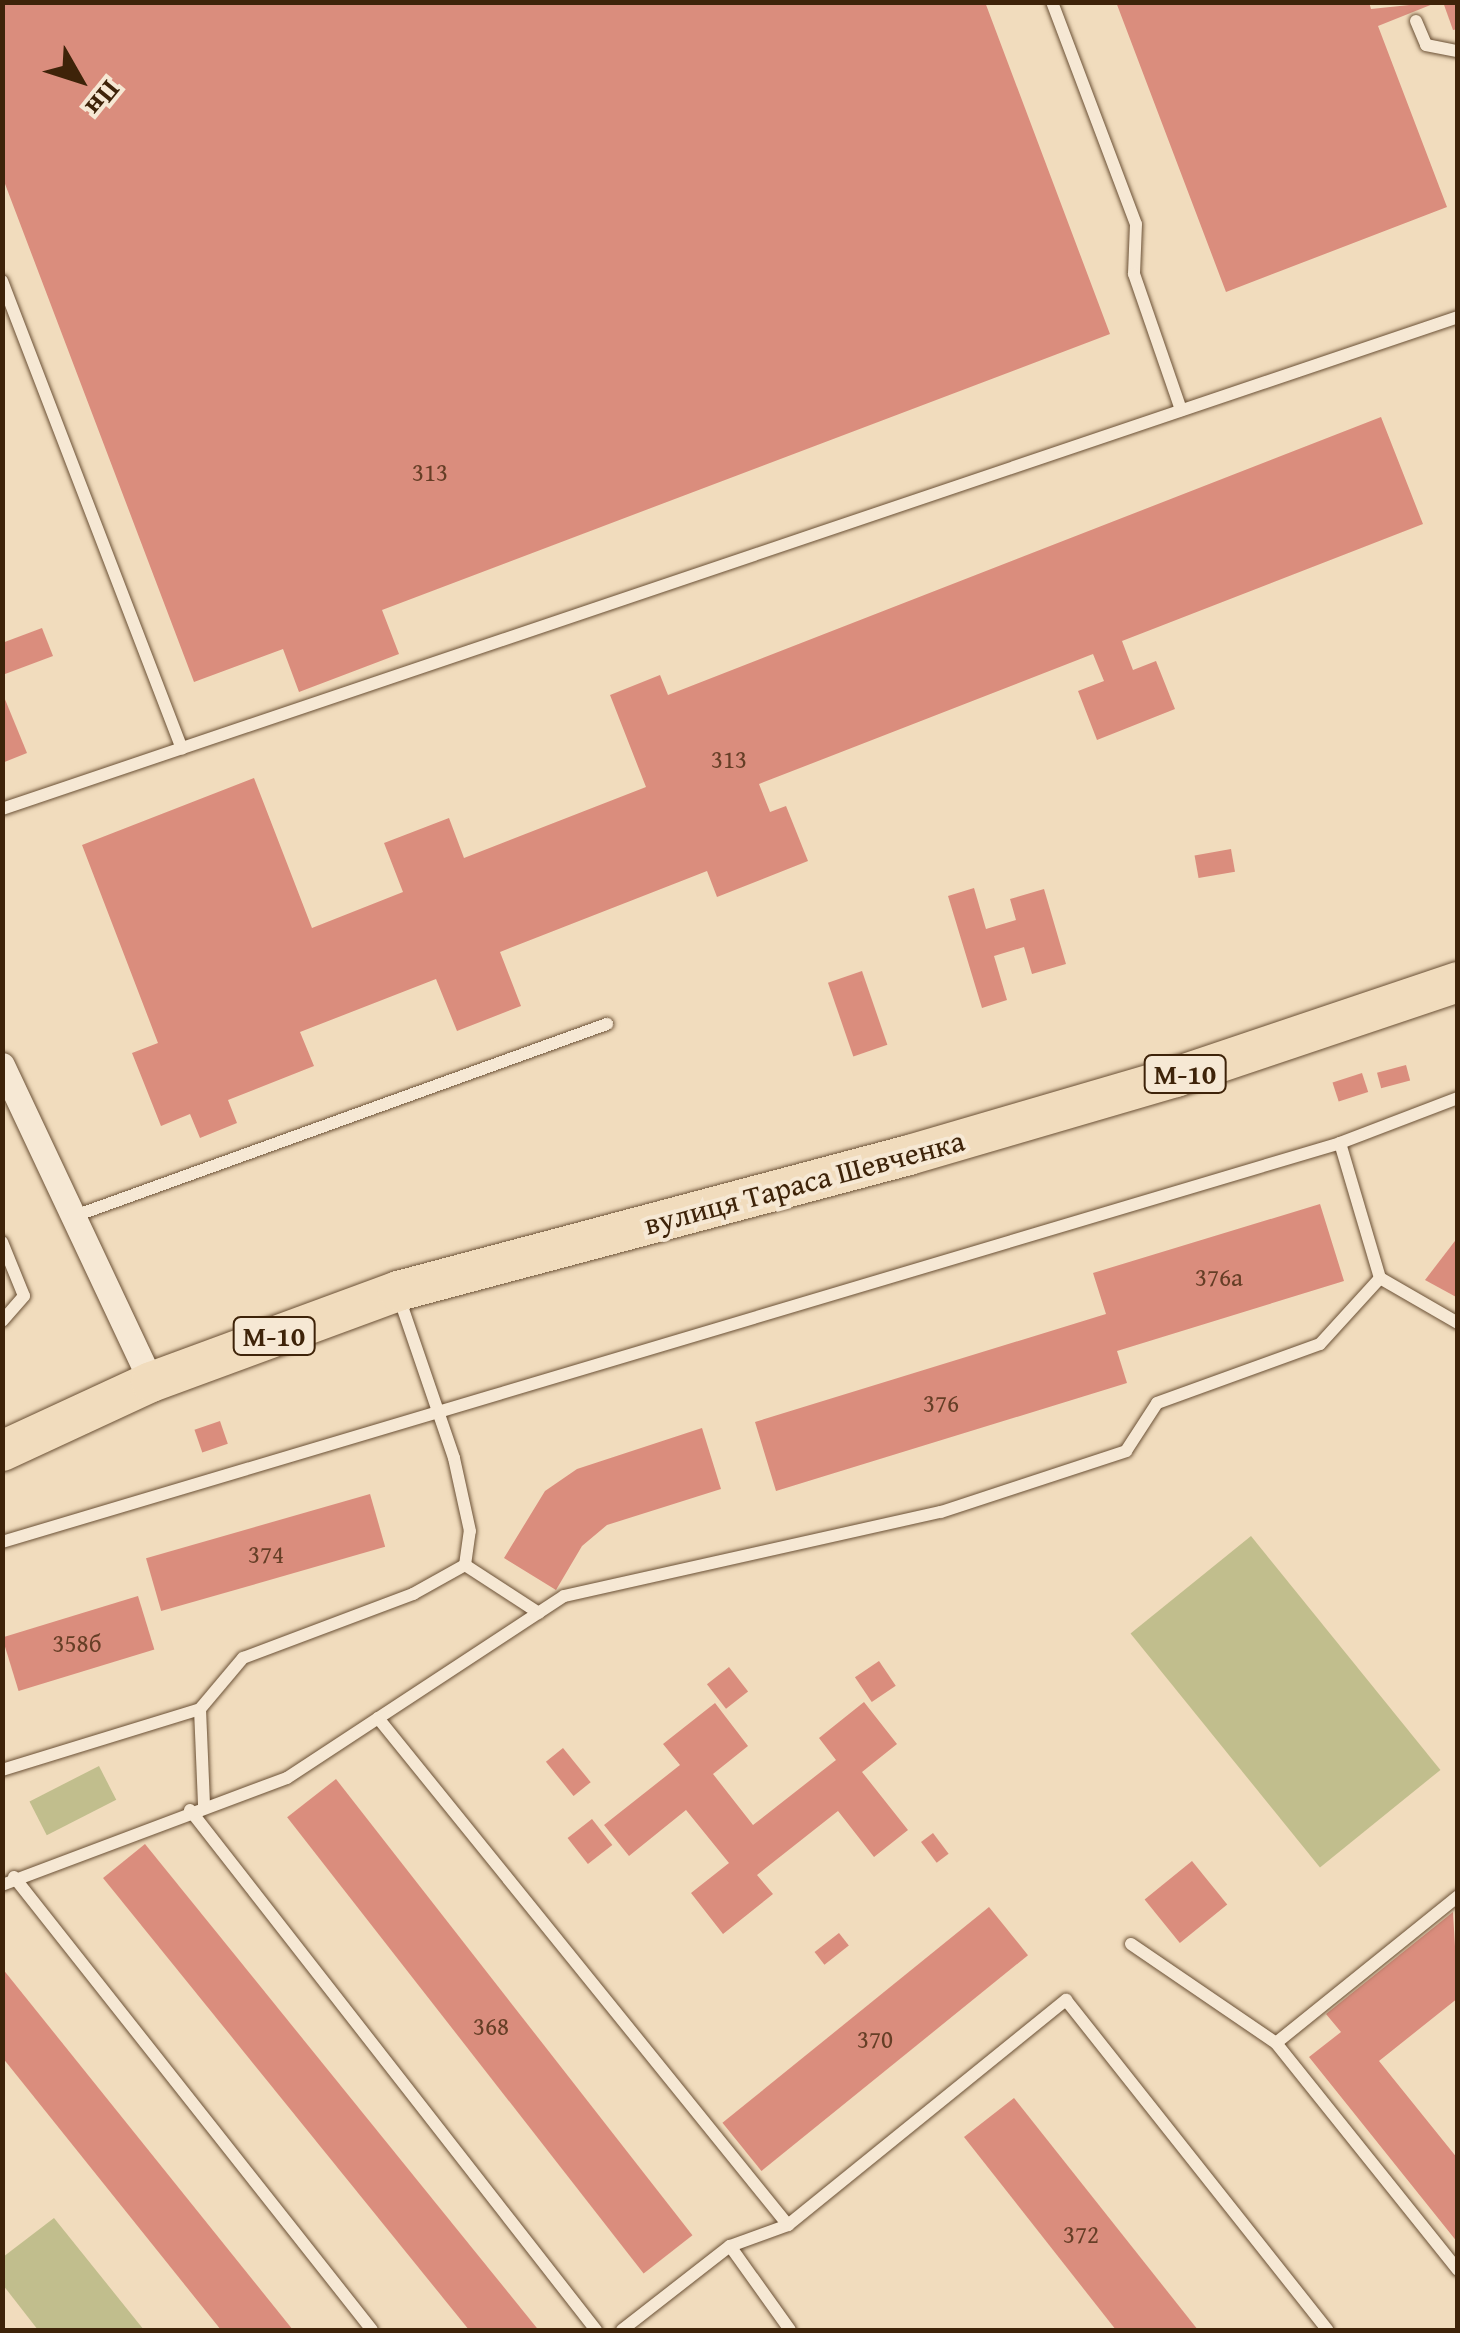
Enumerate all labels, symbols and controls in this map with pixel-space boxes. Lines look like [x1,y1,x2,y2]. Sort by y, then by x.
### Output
north arrow [30,30,130,130]
text: Пн [76,72,131,126]
house number: 313 [412,457,448,487]
house number: 313 [711,744,747,774]
road number: М-10 [1142,1051,1228,1097]
street label: вулиця Тараса Шевченка [640,1122,968,1242]
house number: 376а [1195,1262,1243,1292]
road number: М-10 [232,1313,316,1359]
house number: 376 [923,1388,959,1418]
house number: 374 [248,1539,284,1569]
house number: 358б [53,1628,101,1658]
house number: 368 [473,2011,509,2041]
house number: 370 [857,2024,893,2054]
house number: 372 [1063,2219,1099,2249]

